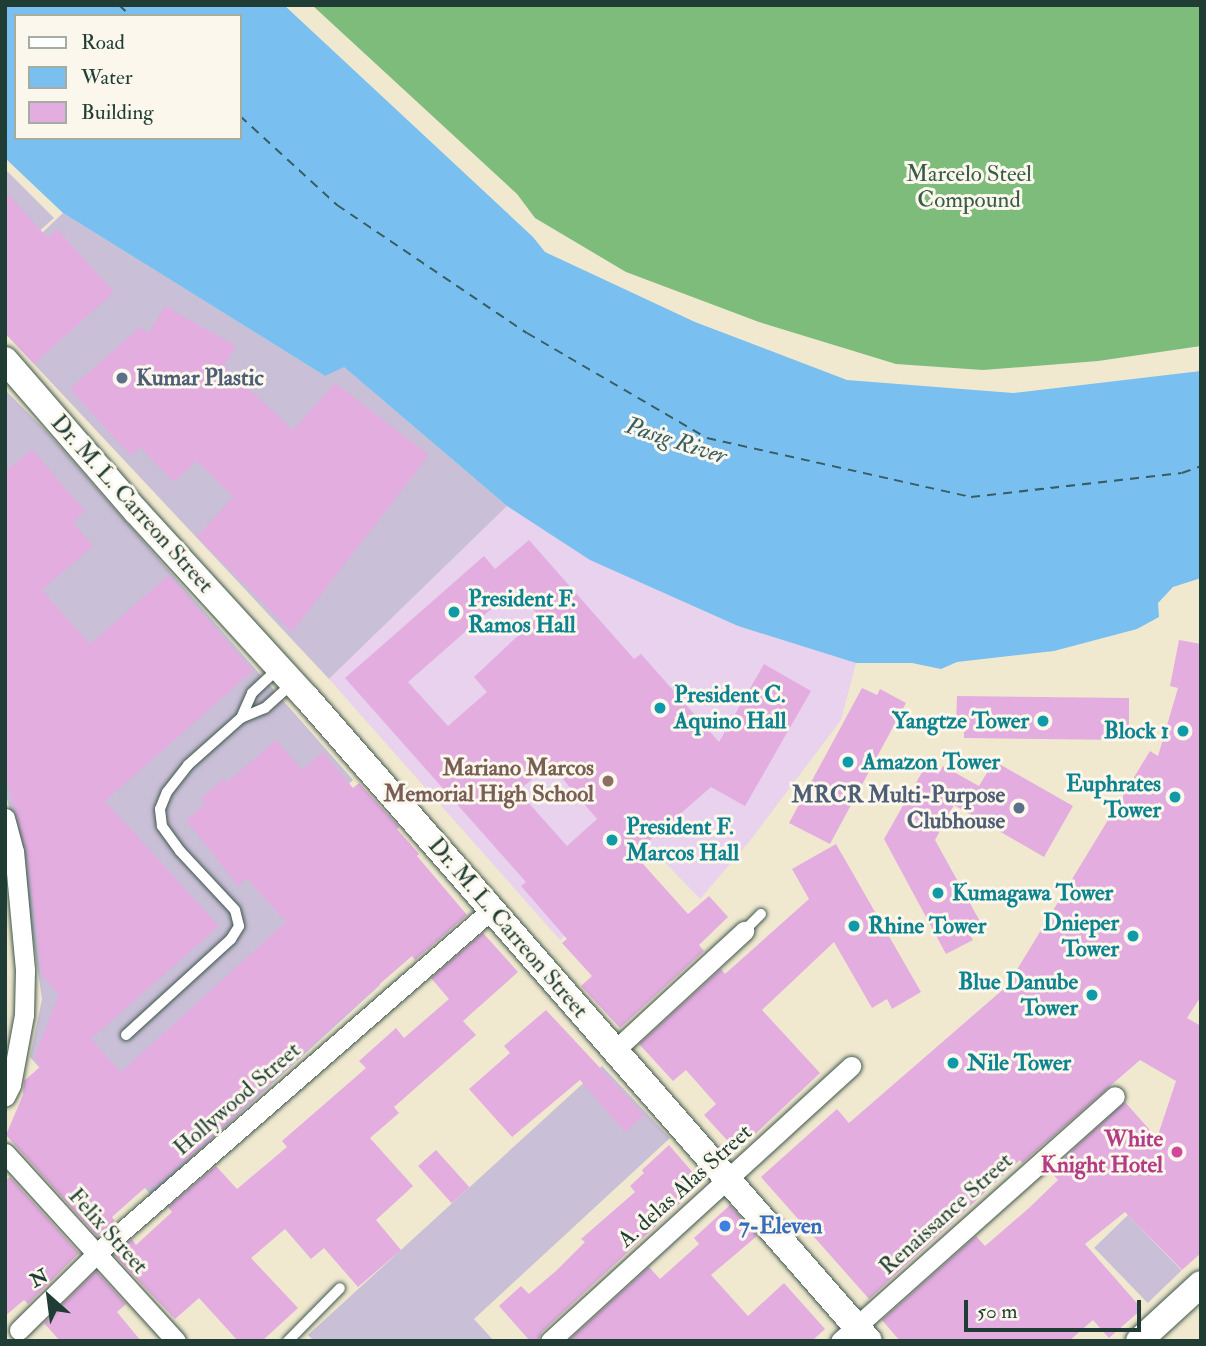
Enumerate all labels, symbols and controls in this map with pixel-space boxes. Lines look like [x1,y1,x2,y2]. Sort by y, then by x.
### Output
legend [14,14,242,140]
text: Road [81,29,125,56]
text: Water [81,64,133,91]
text: Building [81,99,154,126]
park label: Marcelo Steel Compound [906,160,1032,214]
place label: Kumar Plastic [136,364,264,392]
marker: Kumar Plastic [114,370,130,386]
street label: Dr. M. L. Carreon Street [45,409,219,599]
water label: Pasig River [622,411,730,471]
place label: President F. Ramos Hall [468,585,576,639]
marker: President F. Ramos Hall [446,604,462,620]
place label: President C. Aquino Hall [674,681,786,735]
marker: President C. Aquino Hall [652,700,668,716]
place label: Yangtze Tower [892,707,1029,735]
marker: Yangtze Tower [1035,713,1051,729]
place label: Block 1 [1104,717,1169,745]
marker: Block 1 [1175,723,1191,739]
place label: Amazon Tower [862,748,1000,776]
place label: Mariano Marcos Memorial High School [384,754,594,808]
marker: Amazon Tower [840,754,856,770]
place label: Euphrates Tower [1066,770,1161,824]
marker: Mariano Marcos Memorial High School [600,773,616,789]
place label: MRCR Multi-Purpose Clubhouse [792,781,1005,835]
marker: Euphrates Tower [1167,789,1183,805]
marker: MRCR Multi-Purpose Clubhouse [1011,800,1027,816]
place label: President F. Marcos Hall [626,813,739,867]
street label: Dr. M. L. Carreon Street [422,832,594,1024]
marker: President F. Marcos Hall [604,832,620,848]
place label: Kumagawa Tower [952,879,1113,907]
marker: Kumagawa Tower [930,885,946,901]
place label: Dnieper Tower [1043,909,1119,963]
place label: Rhine Tower [868,912,986,940]
marker: Rhine Tower [846,918,862,934]
marker: Dnieper Tower [1125,928,1141,944]
place label: Blue Danube Tower [958,968,1078,1022]
marker: Blue Danube Tower [1084,987,1100,1003]
street label: Hollywood Street [168,1036,306,1162]
place label: Nile Tower [967,1049,1071,1077]
marker: Nile Tower [945,1055,961,1071]
street label: A. delas Alas Street [612,1119,758,1253]
place label: White Knight Hotel [1041,1125,1163,1179]
marker: White Knight Hotel [1169,1144,1185,1160]
street label: Renaissance Street [874,1147,1018,1281]
street label: Felix Street [62,1182,154,1280]
place label: 7-Eleven [739,1212,822,1240]
marker: 7-Eleven [717,1218,733,1234]
north arrow [14,1262,84,1332]
text: N [26,1264,52,1293]
scale bar [968,1286,1145,1330]
text: 50 m [977,1298,1018,1325]

